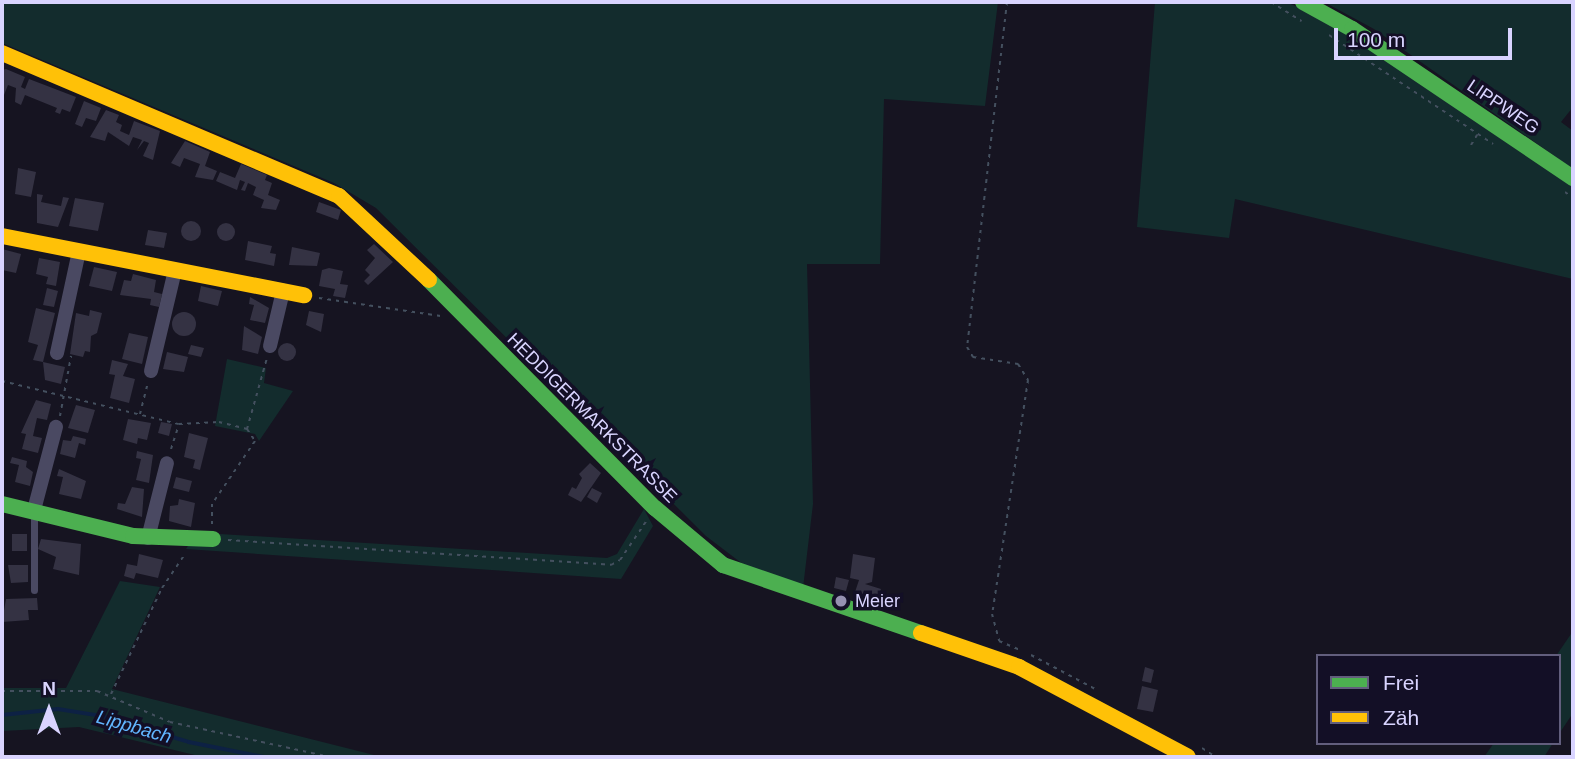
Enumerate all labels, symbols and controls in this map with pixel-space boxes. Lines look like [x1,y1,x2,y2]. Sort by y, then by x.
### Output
scale bar [1337,14,1516,58]
text: 100 m [1347,28,1405,51]
street label: LIPPWEG [1463,75,1543,139]
street label: HEDDIGERMARKSTRASSE [503,329,681,507]
place label: Meier [855,590,900,612]
marker: Meier [833,593,849,609]
legend [1316,654,1561,745]
text: Frei [1383,671,1419,694]
north arrow [14,675,84,745]
text: N [42,678,56,699]
water label: Lippbach [94,705,174,749]
text: Zäh [1383,706,1419,729]

